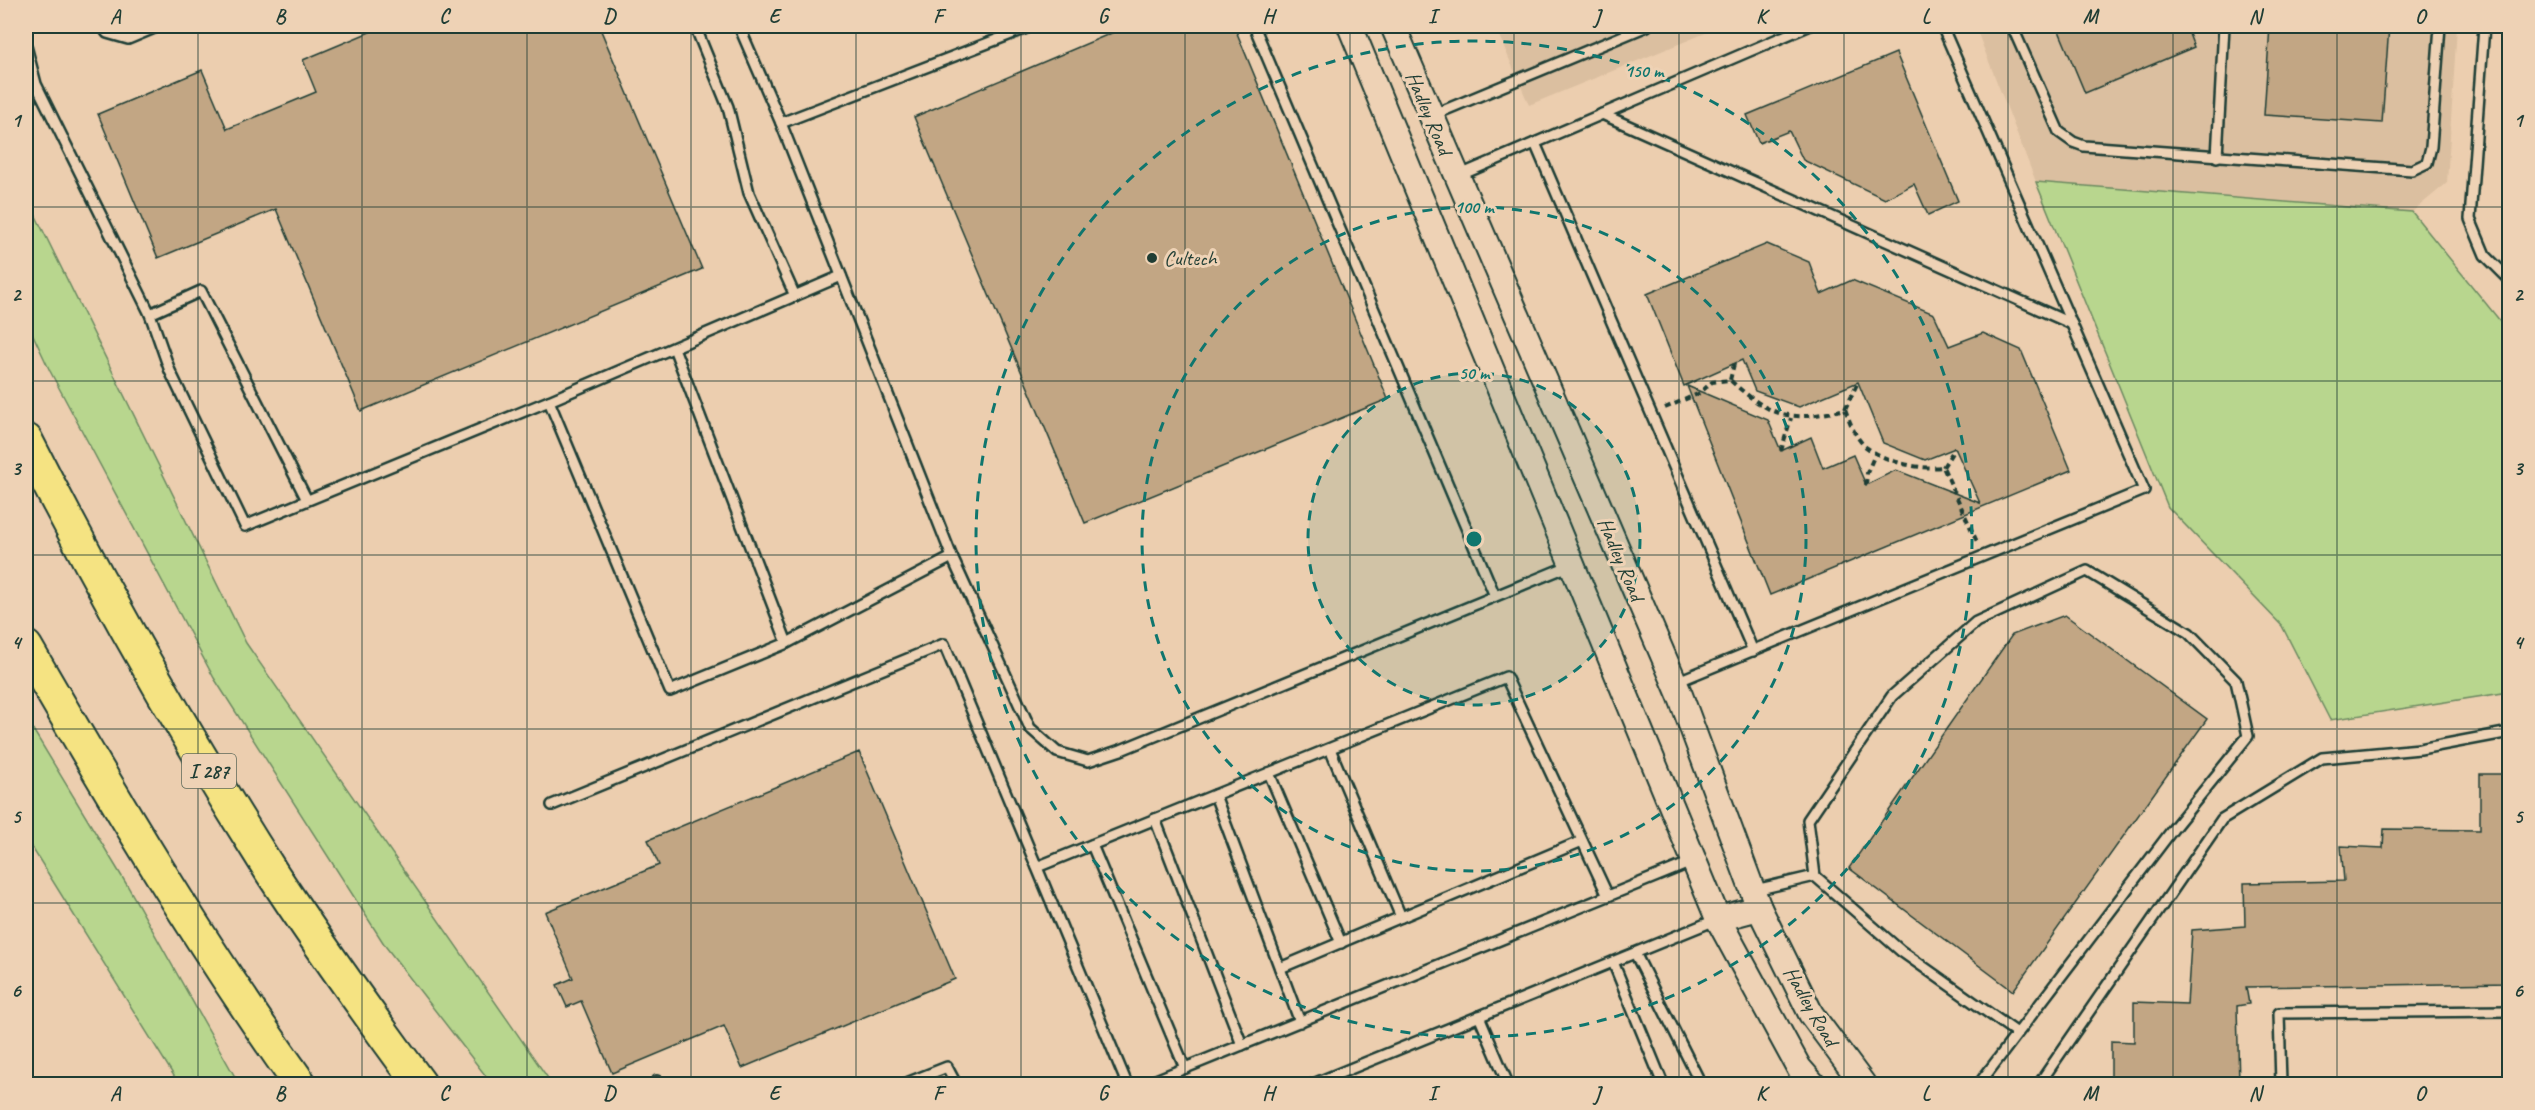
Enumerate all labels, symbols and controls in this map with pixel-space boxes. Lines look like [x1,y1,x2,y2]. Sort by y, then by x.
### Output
text: A [110,4,122,29]
text: B [275,4,287,29]
text: C [439,4,451,29]
text: D [603,4,617,29]
text: E [769,4,783,29]
text: F [933,4,947,29]
text: G [1098,4,1111,29]
text: H [1262,4,1277,29]
text: I [1428,4,1441,29]
text: J [1592,4,1604,29]
text: K [1756,4,1770,29]
text: L [1922,4,1932,29]
text: M [2083,4,2100,29]
text: N [2249,4,2265,29]
text: O [2415,4,2428,29]
text: 150 m [1625,60,1665,82]
street label: Hadley Road [1400,68,1460,162]
text: 1 [12,108,23,133]
text: 1 [2514,108,2525,133]
text: 100 m [1455,196,1495,218]
place label: Cultech [1164,245,1218,271]
marker: Cultech [1145,251,1159,265]
text: 2 [12,282,23,307]
text: 2 [2514,282,2525,307]
text: 50 m [1459,362,1491,384]
text: 3 [12,456,23,481]
text: 3 [2514,456,2525,481]
street label: Hadley Road [1592,514,1652,608]
centre of rings [1464,529,1484,549]
text: 4 [12,630,24,655]
text: 4 [2514,630,2526,655]
road number: I 287 [182,754,236,788]
text: 5 [12,804,23,829]
text: 5 [2514,804,2525,829]
street label: Hadley Road [1778,961,1846,1054]
text: 6 [11,978,22,1003]
text: 6 [2513,978,2524,1003]
text: A [110,1081,122,1106]
text: B [275,1081,287,1106]
text: C [439,1081,451,1106]
text: D [603,1081,617,1106]
text: E [769,1081,783,1106]
text: F [933,1081,947,1106]
text: G [1098,1081,1111,1106]
text: H [1262,1081,1277,1106]
text: I [1428,1081,1441,1106]
text: J [1592,1081,1604,1106]
text: K [1756,1081,1770,1106]
text: L [1922,1081,1932,1106]
text: M [2083,1081,2100,1106]
text: N [2249,1081,2265,1106]
text: O [2415,1081,2428,1106]

